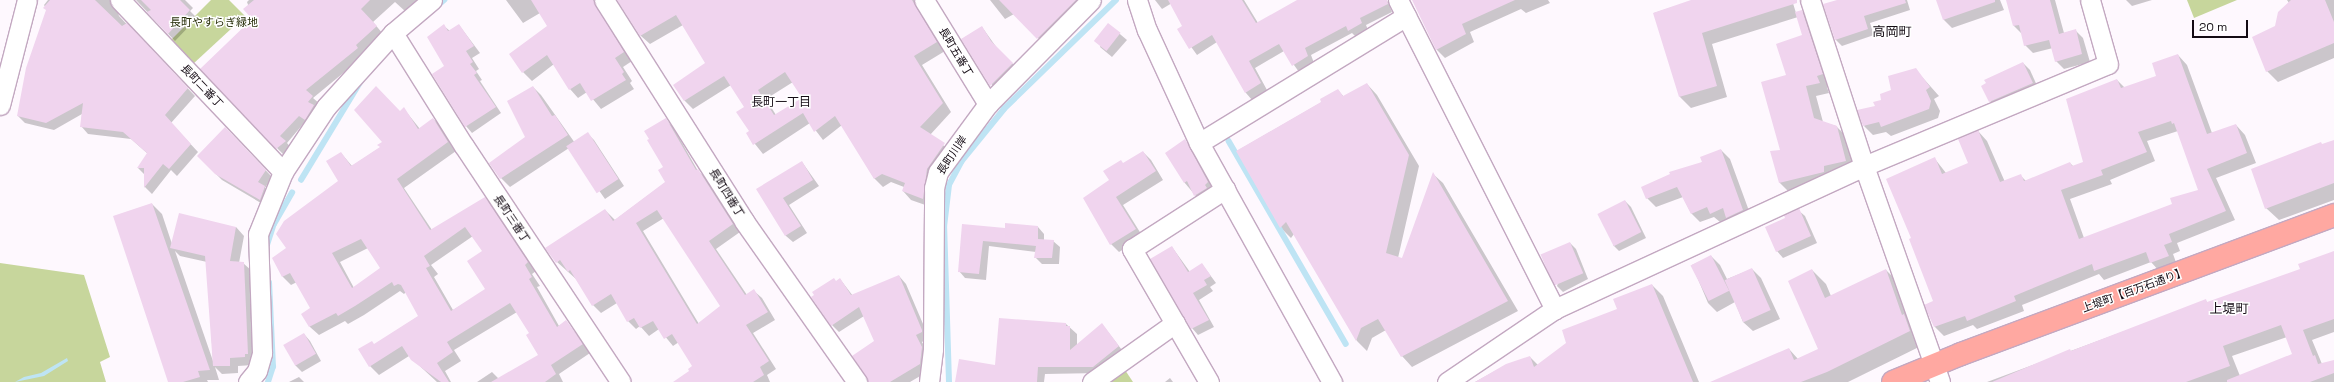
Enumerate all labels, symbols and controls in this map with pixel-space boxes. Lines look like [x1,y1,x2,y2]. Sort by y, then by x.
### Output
scale bar [2194,12,2250,38]
park label: 長町やすらぎ緑地 [170,15,258,29]
text: 20 m [2199,19,2227,35]
district label: 高岡町 [1873,24,1911,40]
street label: 長町五番丁 [936,25,976,79]
street label: 長町二番丁 [178,62,226,110]
district label: 長町一丁目 [751,96,811,110]
street label: 長町川岸 [934,133,970,177]
street label: 長町四番丁 [707,166,747,220]
street label: 長町三番丁 [491,193,533,245]
street label: 上堤町【百万石通り】 [2080,265,2188,315]
district label: 上堤町 [2210,301,2248,317]

